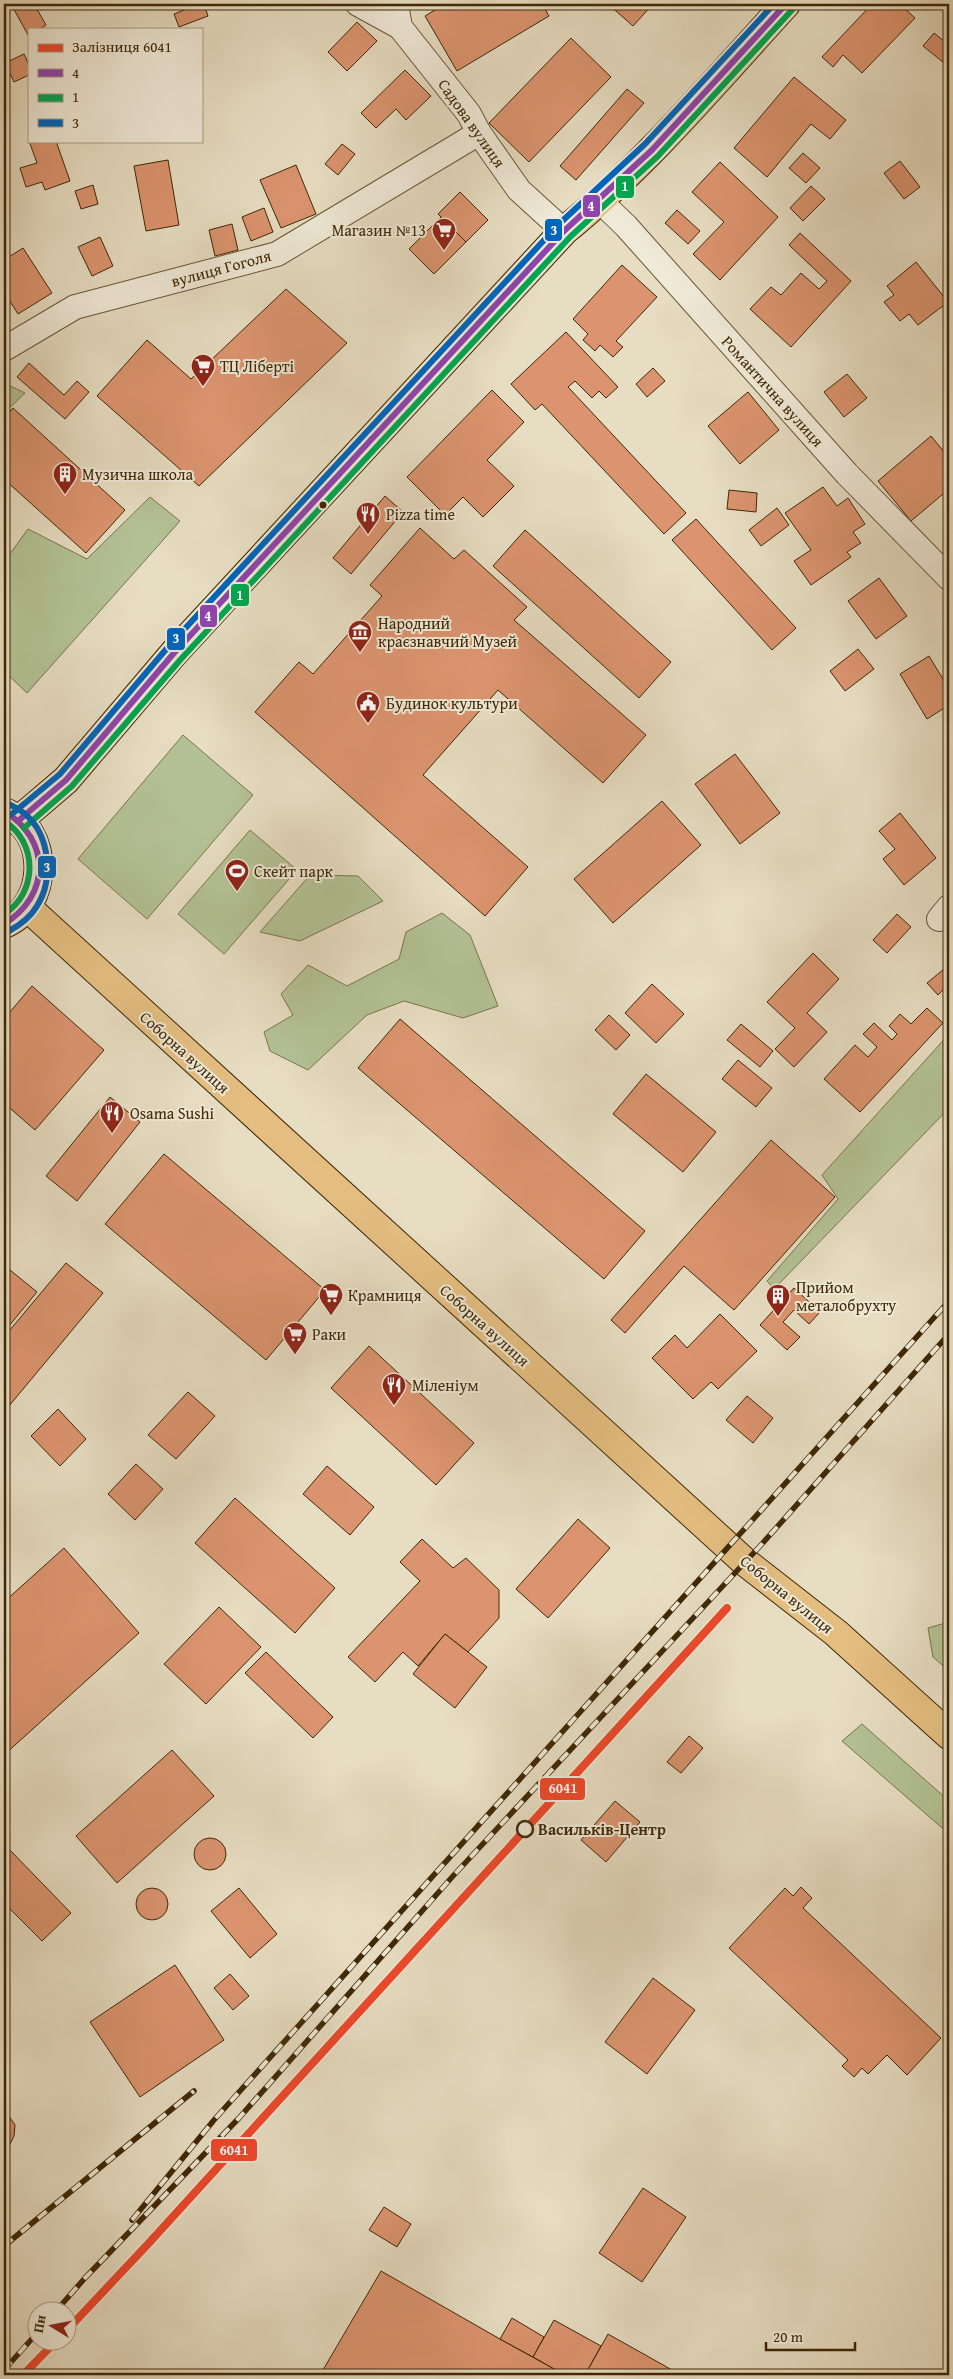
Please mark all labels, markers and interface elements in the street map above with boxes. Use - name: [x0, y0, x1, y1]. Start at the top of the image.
- legend: [28, 28, 202, 142]
- text: Залізниця 6041: [72, 36, 172, 57]
- text: 4: [72, 62, 79, 83]
- street label: Садова вулиця: [432, 74, 512, 172]
- text: 1: [72, 86, 79, 107]
- text: 3: [72, 112, 79, 133]
- line badge: 1: [615, 175, 635, 199]
- text: 1: [621, 176, 629, 196]
- line badge: 4: [582, 194, 601, 218]
- text: 4: [587, 196, 595, 216]
- supermarket icon: Магазин №13: [431, 217, 457, 251]
- place label: Магазин №13: [332, 218, 426, 242]
- line badge: 3: [544, 218, 563, 242]
- text: 3: [550, 220, 558, 240]
- street label: вулиця Гоголя: [168, 243, 274, 293]
- street label: Романтична вулиця: [716, 330, 830, 452]
- supermarket icon: ТЦ Ліберті: [190, 353, 216, 387]
- place label: ТЦ Ліберті: [220, 354, 295, 378]
- building icon: Музична школа: [52, 461, 78, 495]
- place label: Музична школа: [82, 462, 194, 486]
- unlabelled marker: [318, 500, 328, 510]
- restaurant icon: Pizza time: [355, 501, 381, 535]
- place label: Pizza time: [386, 502, 455, 526]
- line badge: 1: [230, 583, 250, 607]
- text: 1: [236, 585, 244, 605]
- line badge: 4: [199, 604, 218, 628]
- text: 4: [204, 606, 212, 626]
- place label: Народний краєзнавчий Музей: [378, 611, 518, 653]
- museum icon: Народний краєзнавчий Музей: [347, 619, 373, 653]
- line badge: 3: [166, 627, 186, 651]
- text: 3: [172, 628, 180, 648]
- public building icon: Будинок культури: [355, 690, 381, 724]
- place label: Будинок культури: [386, 691, 518, 715]
- line badge: 3: [37, 855, 57, 879]
- text: 3: [43, 857, 51, 877]
- sports icon: Скейт парк: [224, 858, 250, 892]
- place label: Скейт парк: [254, 859, 334, 883]
- street label: Соборна вулиця: [135, 1005, 235, 1099]
- restaurant icon: Osama Sushi: [99, 1100, 125, 1134]
- place label: Osama Sushi: [130, 1101, 215, 1125]
- place label: Прийом металобрухту: [796, 1275, 896, 1317]
- street label: Соборна вулиця: [435, 1278, 535, 1372]
- supermarket icon: Крамниця: [318, 1282, 344, 1316]
- place label: Крамниця: [348, 1283, 422, 1307]
- building icon: Прийом металобрухту: [765, 1283, 791, 1317]
- supermarket icon: Раки: [282, 1321, 308, 1355]
- place label: Раки: [312, 1322, 347, 1346]
- restaurant icon: Міленіум: [381, 1372, 407, 1406]
- place label: Міленіум: [412, 1373, 479, 1397]
- street label: Соборна вулиця: [735, 1549, 839, 1639]
- line badge: 6041: [539, 1777, 586, 1801]
- text: 6041: [548, 1778, 578, 1798]
- place label: Васильків-Центр: [538, 1817, 666, 1841]
- marker: Васильків-Центр: [516, 1820, 534, 1838]
- line badge: 6041: [210, 2138, 258, 2162]
- text: 6041: [219, 2140, 249, 2160]
- north arrow: [28, 2302, 78, 2352]
- text: Пн: [28, 2313, 51, 2334]
- scale bar: [766, 2319, 854, 2351]
- text: 20 m: [773, 2326, 804, 2347]

